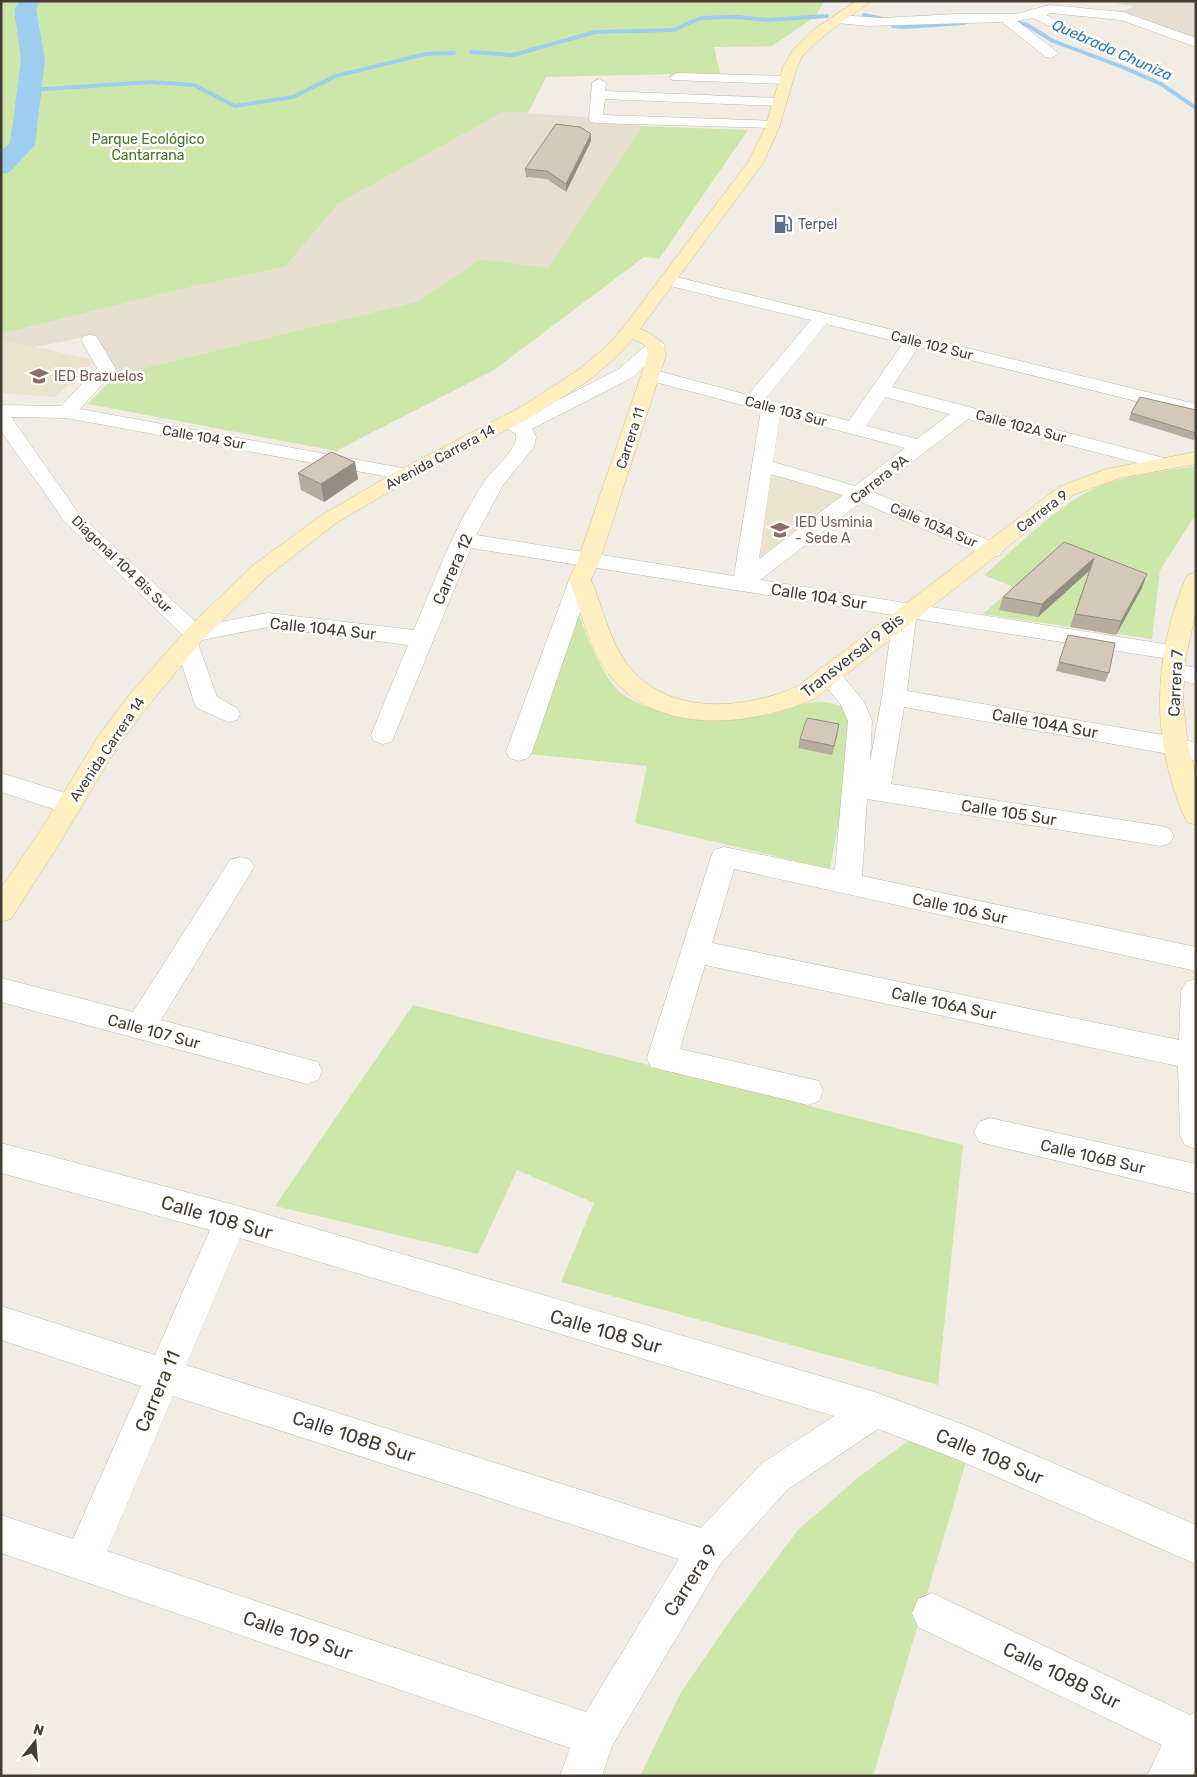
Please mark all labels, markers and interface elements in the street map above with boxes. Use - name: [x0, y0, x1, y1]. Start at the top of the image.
- water label: Quebrada Chuniza: [1049, 15, 1175, 85]
- park label: Parque Ecológico Cantarrana: [92, 131, 204, 164]
- fuel station icon: Terpel: [772, 213, 794, 235]
- place label: Terpel: [798, 216, 838, 233]
- street label: Calle 102 Sur: [889, 327, 975, 364]
- school or university icon: IED Brazuelos: [28, 365, 50, 387]
- place label: IED Brazuelos: [54, 368, 144, 385]
- street label: Calle 103 Sur: [743, 392, 829, 431]
- street label: Carrera 11: [613, 405, 648, 471]
- street label: Calle 102A Sur: [974, 406, 1069, 447]
- street label: Avenida Carrera 14: [382, 421, 498, 494]
- street label: Calle 104 Sur: [161, 422, 248, 453]
- street label: Carrera 9A: [847, 451, 912, 507]
- street label: Carrera 9: [1013, 487, 1071, 536]
- street label: Calle 103A Sur: [888, 499, 981, 552]
- street label: Diagonal 104 Bis Sur: [68, 512, 176, 617]
- place label: IED Usminia - Sede A: [795, 514, 873, 547]
- school or university icon: IED Usminia - Sede A: [769, 519, 791, 541]
- street label: Carrera 12: [428, 531, 476, 608]
- street label: Calle 104 Sur: [770, 580, 868, 613]
- street label: Transversal 9 Bis: [797, 609, 907, 701]
- street label: Calle 104A Sur: [269, 613, 377, 644]
- street label: Carrera 7: [1164, 649, 1187, 717]
- street label: Avenida Carrera 14: [66, 694, 149, 805]
- street label: Calle 104A Sur: [991, 705, 1099, 742]
- street label: Calle 105 Sur: [960, 796, 1058, 829]
- street label: Calle 106 Sur: [911, 889, 1009, 928]
- street label: Calle 106A Sur: [890, 983, 998, 1024]
- street label: Calle 107 Sur: [106, 1010, 202, 1053]
- street label: Calle 106B Sur: [1039, 1135, 1147, 1178]
- street label: Calle 108 Sur: [158, 1191, 276, 1245]
- street label: Calle 108 Sur: [547, 1305, 665, 1359]
- street label: Carrera 11: [130, 1347, 185, 1436]
- street label: Calle 108B Sur: [290, 1406, 419, 1467]
- street label: Calle 108 Sur: [932, 1423, 1048, 1490]
- street label: Carrera 9: [659, 1540, 722, 1621]
- street label: Calle 109 Sur: [240, 1606, 356, 1665]
- street label: Calle 108B Sur: [999, 1637, 1125, 1714]
- north arrow: [10, 1717, 60, 1767]
- text: N: [31, 1720, 46, 1740]

